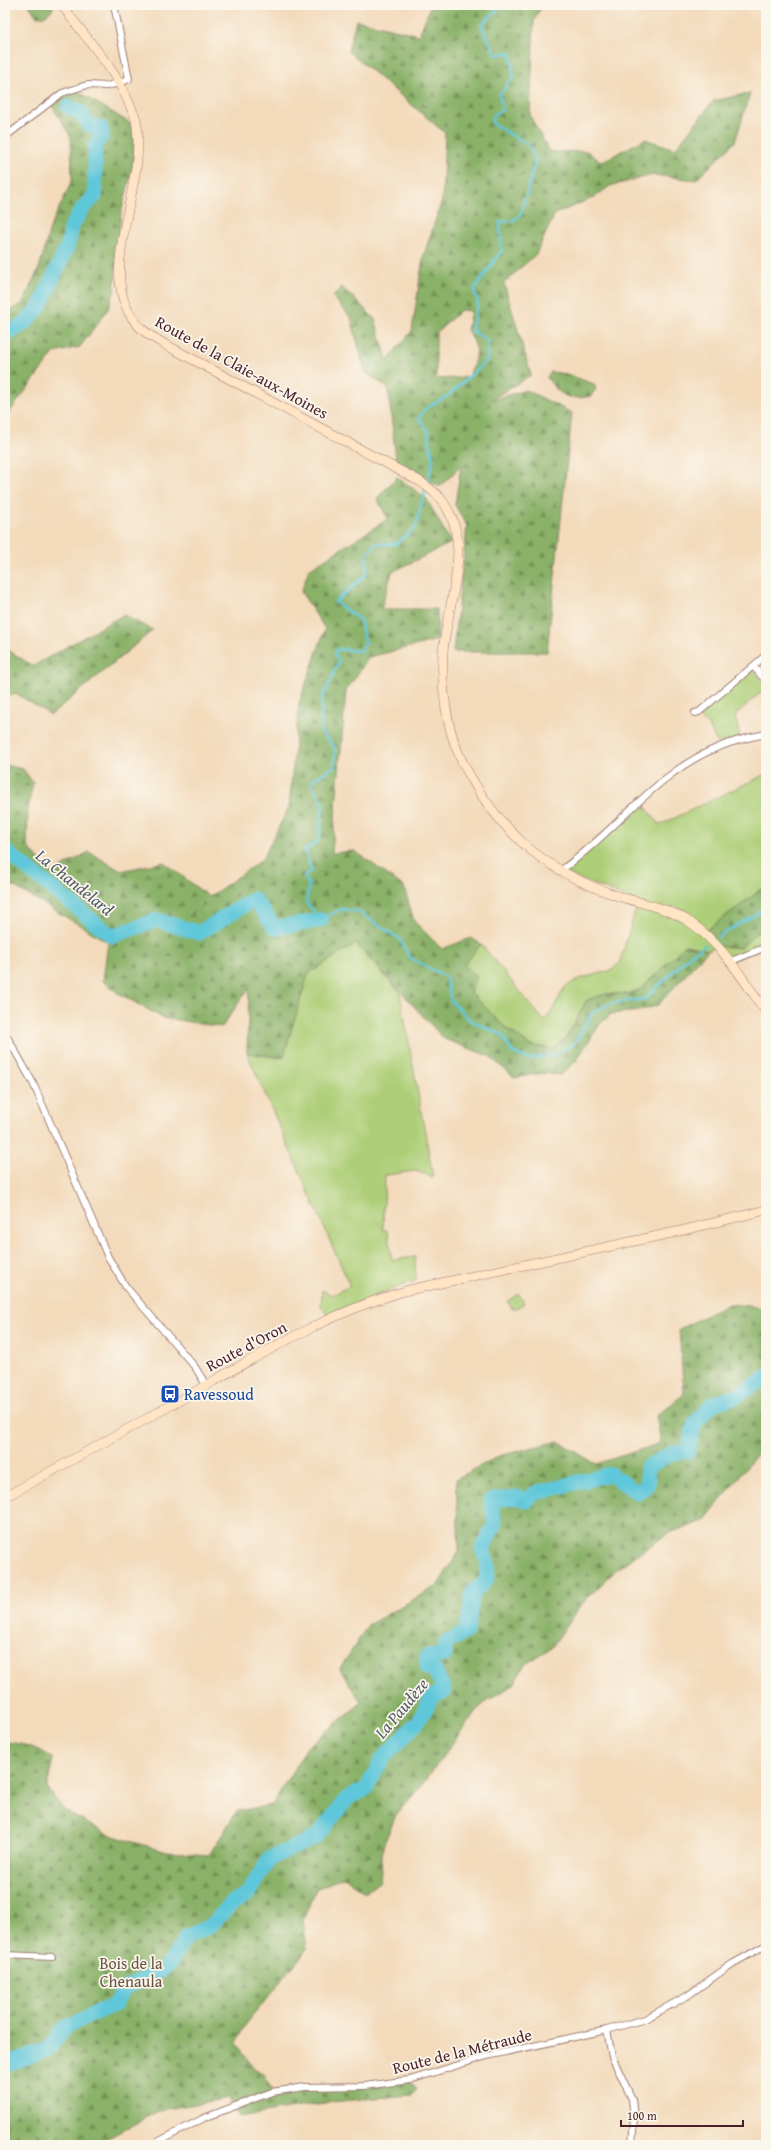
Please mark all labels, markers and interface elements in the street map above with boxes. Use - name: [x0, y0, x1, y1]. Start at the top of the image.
- street label: Route de la Claie-aux-Moines: [151, 309, 333, 425]
- water label: La Chandelard: [30, 842, 119, 921]
- street label: Route d'Oron: [201, 1315, 291, 1377]
- place label: Ravessoud: [184, 1382, 254, 1406]
- bus stop icon: Ravessoud: [159, 1383, 181, 1405]
- water label: La Paudèze: [368, 1672, 434, 1744]
- park label: Bois de la Chenaula: [99, 1951, 163, 1993]
- street label: Route de la Métraude: [390, 2022, 534, 2080]
- scale bar: [621, 2102, 743, 2128]
- text: 100 m: [627, 2107, 657, 2124]

